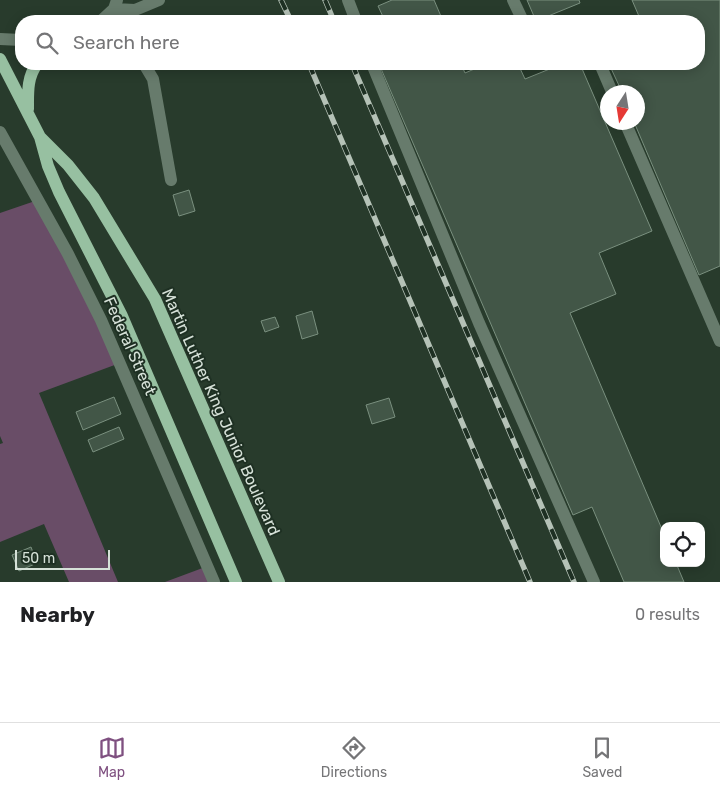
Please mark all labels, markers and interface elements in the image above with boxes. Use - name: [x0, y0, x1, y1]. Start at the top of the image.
- search box: [15, 15, 705, 70]
- icon: search: [33, 29, 61, 57]
- text: Search here: [73, 31, 180, 54]
- north arrow: [600, 85, 645, 130]
- street label: Martin Luther King Junior Boulevard: [158, 286, 284, 538]
- street label: Federal Street: [100, 294, 160, 398]
- map controls: [660, 522, 705, 567]
- button: locate: [660, 522, 705, 567]
- scale bar: [15, 547, 110, 570]
- text: 50 m: [22, 550, 55, 567]
- text: Nearby: [20, 602, 95, 627]
- text: 0 results: [635, 605, 700, 624]
- tab: Map: [98, 734, 126, 781]
- tab: Directions: [321, 734, 387, 781]
- tab: Saved: [582, 734, 622, 781]

